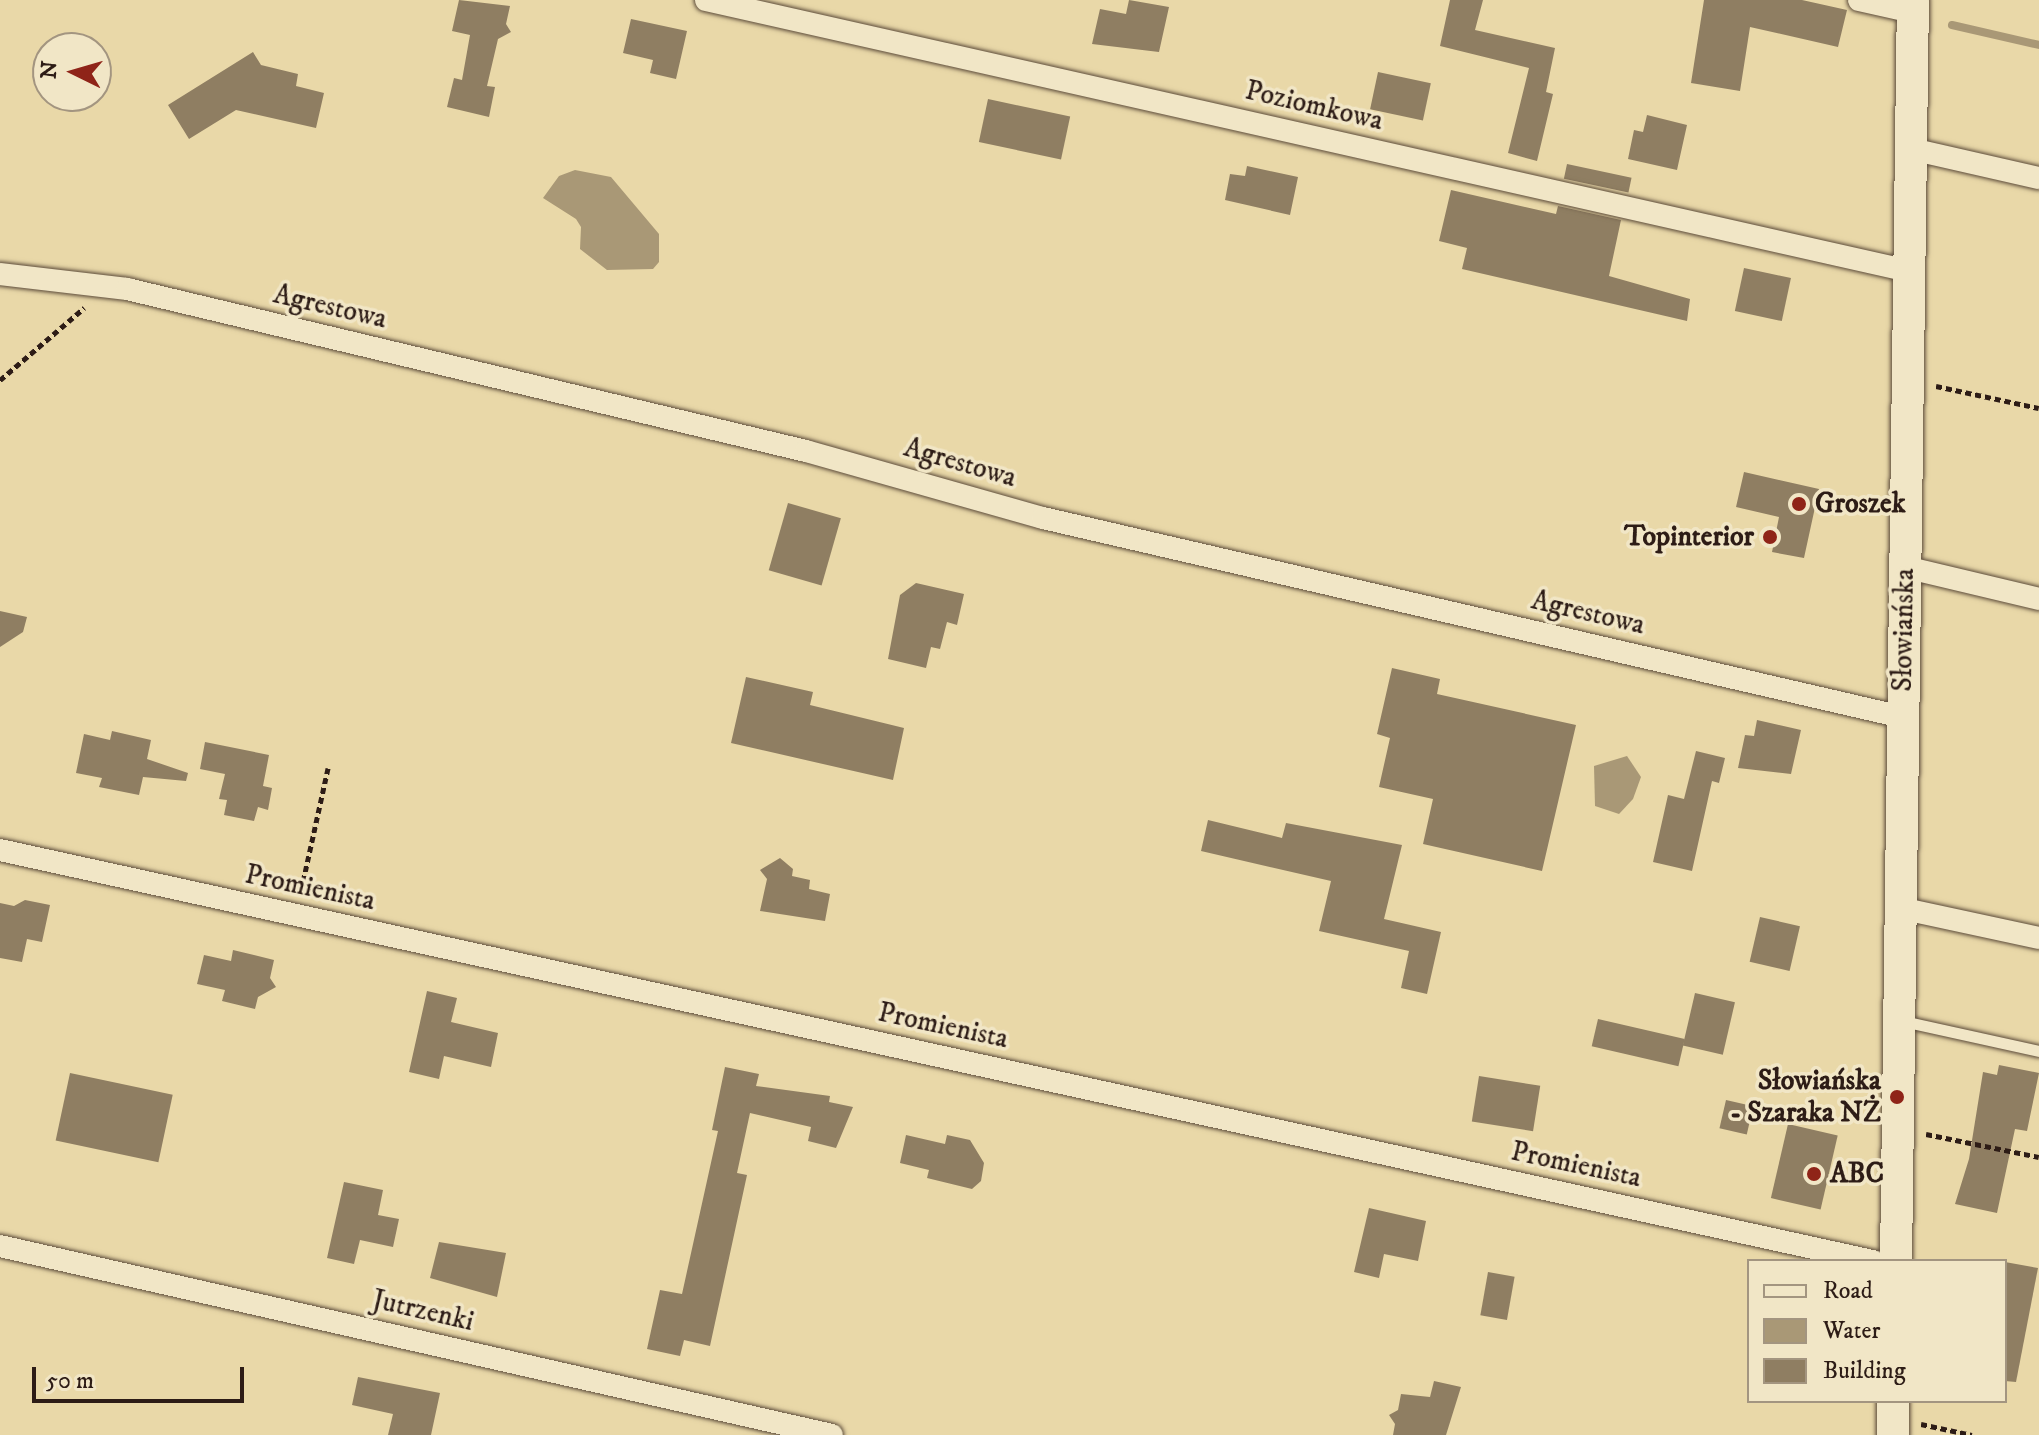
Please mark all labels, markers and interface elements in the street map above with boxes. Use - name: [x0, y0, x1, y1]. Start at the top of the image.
- north arrow: [32, 32, 112, 112]
- text: N: [35, 60, 64, 80]
- street label: Poziomkowa: [1242, 74, 1386, 138]
- street label: Agrestowa: [270, 278, 390, 336]
- street label: Agrestowa: [900, 431, 1020, 495]
- place label: Groszek: [1815, 487, 1906, 521]
- marker: Groszek: [1790, 495, 1808, 513]
- place label: Topinterior: [1624, 520, 1754, 554]
- marker: Topinterior: [1761, 528, 1779, 546]
- street label: Słowiańska: [1886, 568, 1922, 692]
- street label: Agrestowa: [1528, 584, 1648, 642]
- street label: Promienista: [242, 858, 378, 918]
- street label: Promienista: [875, 996, 1011, 1056]
- place label: Słowiańska - Szaraka NŻ: [1730, 1064, 1881, 1130]
- marker: Słowiańska - Szaraka NŻ: [1888, 1088, 1906, 1106]
- street label: Promienista: [1508, 1135, 1644, 1195]
- place label: ABC: [1830, 1157, 1884, 1191]
- marker: ABC: [1805, 1165, 1823, 1183]
- legend: [1747, 1259, 2007, 1403]
- text: Road: [1823, 1276, 1873, 1306]
- street label: Jutrzenki: [369, 1283, 477, 1339]
- text: Water: [1823, 1316, 1880, 1346]
- scale bar: [36, 1351, 248, 1401]
- text: Building: [1823, 1356, 1906, 1386]
- text: 50 m: [46, 1366, 94, 1396]

